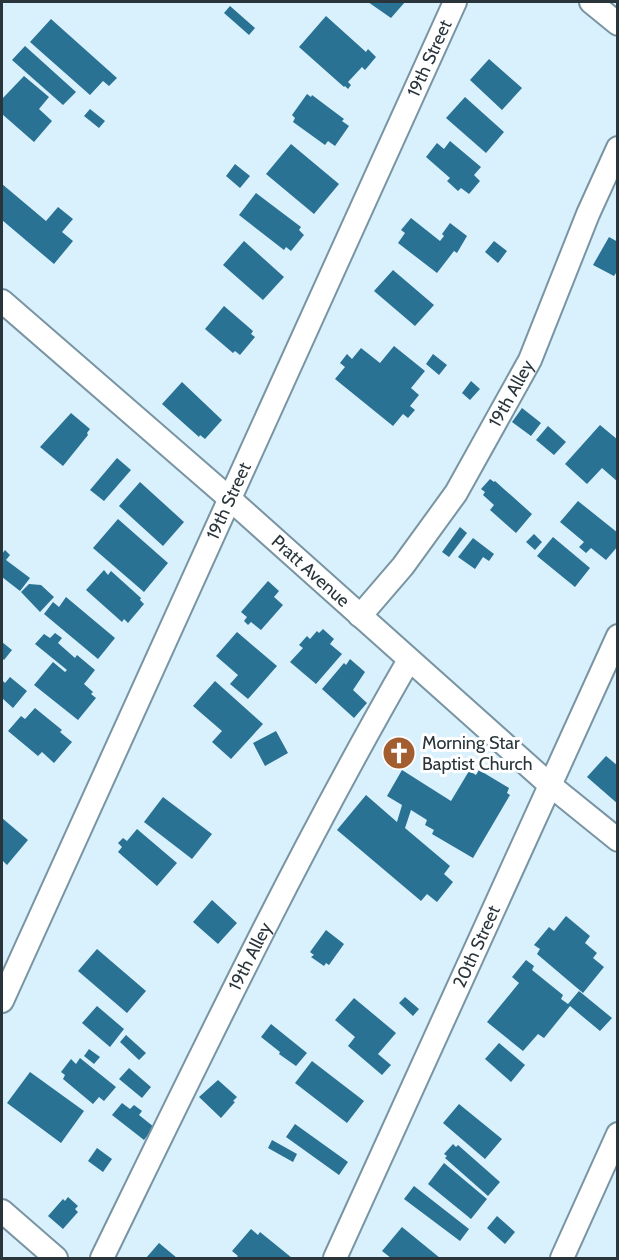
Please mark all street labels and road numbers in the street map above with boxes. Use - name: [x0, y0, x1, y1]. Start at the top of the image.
- street label: 19th Street: [402, 16, 456, 100]
- street label: 19th Alley: [484, 356, 539, 431]
- street label: 19th Street: [202, 459, 256, 543]
- street label: Pratt Avenue: [267, 530, 354, 612]
- street label: 20th Street: [448, 902, 505, 991]
- street label: 19th Alley: [224, 919, 277, 994]

